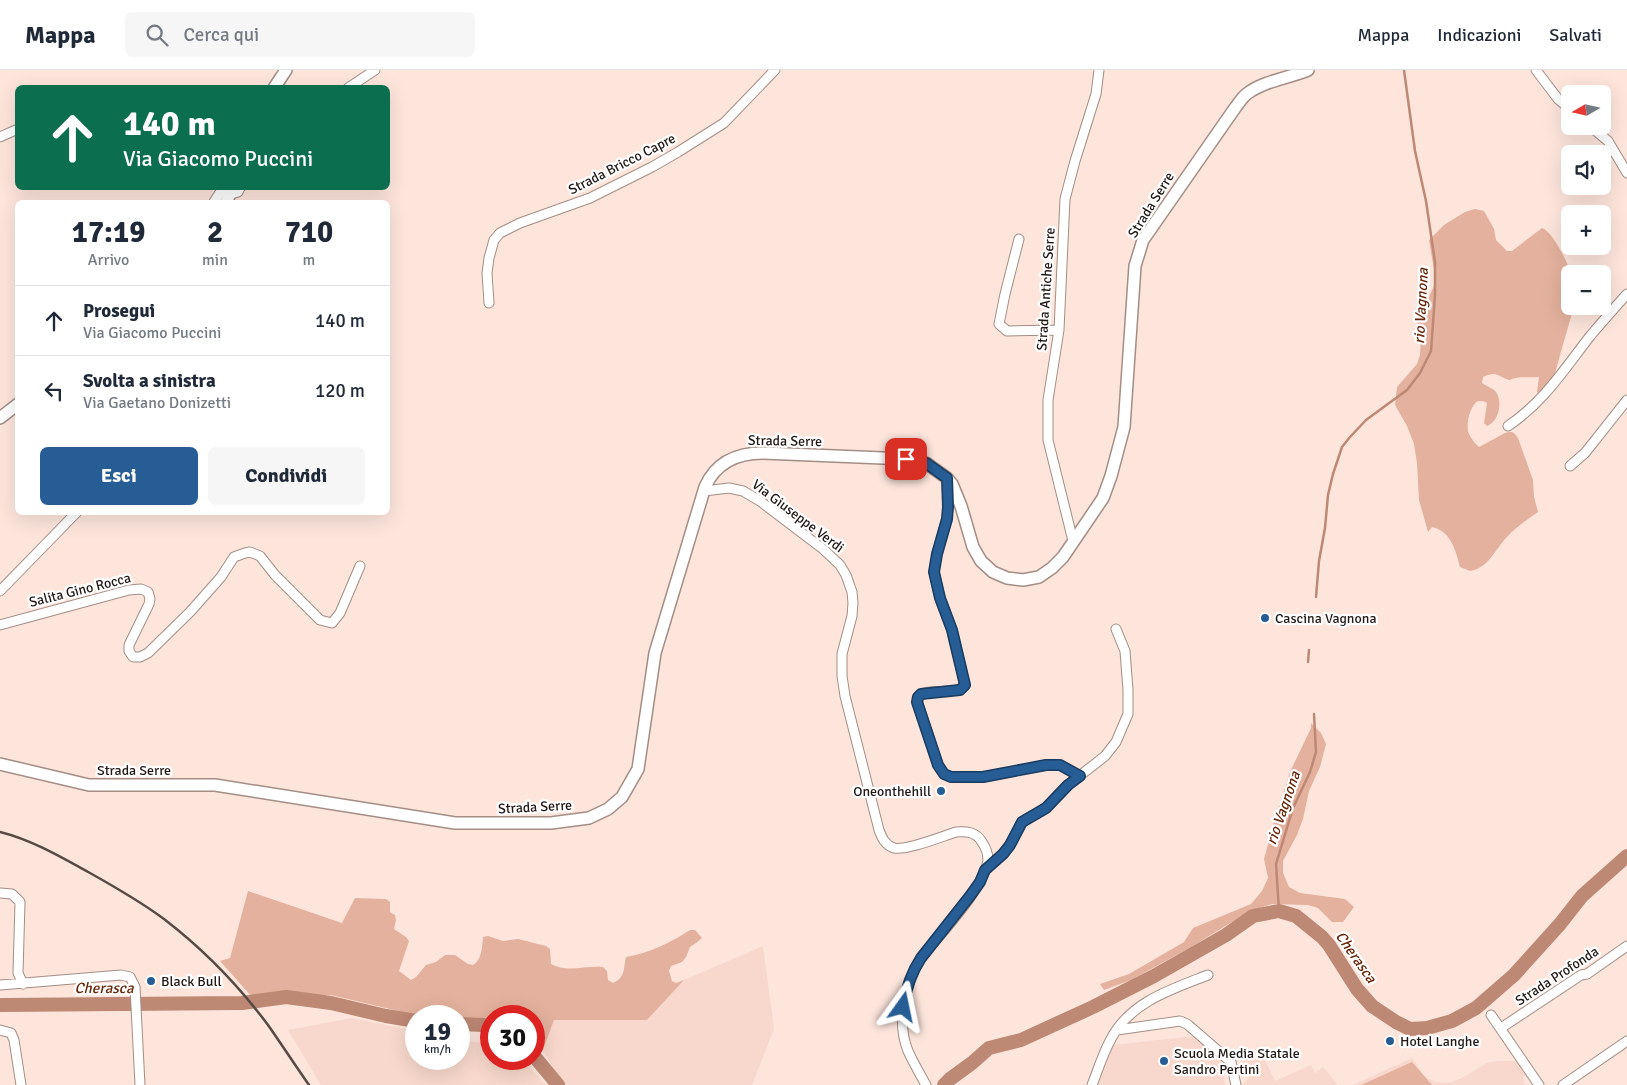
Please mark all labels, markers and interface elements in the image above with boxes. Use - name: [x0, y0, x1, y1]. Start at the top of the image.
- search box: [125, 12, 475, 57]
- text: Mappa: [25, 20, 95, 50]
- icon: search: [143, 21, 171, 49]
- text: Cerca qui: [183, 23, 259, 47]
- text: Mappa: [1357, 24, 1409, 46]
- text: Indicazioni: [1437, 24, 1521, 46]
- text: Salvati: [1549, 24, 1602, 46]
- north arrow: [1561, 85, 1611, 135]
- map controls: [1561, 85, 1611, 315]
- text: 140 m: [123, 102, 216, 145]
- icon: ahead: [40, 105, 105, 170]
- street label: Strada Bricco Capre: [566, 130, 678, 198]
- text: Via Giacomo Puccini: [123, 145, 313, 172]
- button: sound: [1561, 145, 1611, 195]
- street label: Strada Serre: [1124, 169, 1178, 241]
- button: +: [1561, 205, 1611, 255]
- text: 17:19: [72, 214, 145, 251]
- text: 2: [207, 214, 223, 251]
- text: 710: [285, 214, 333, 251]
- street label: Strada Antiche Serre: [1033, 227, 1059, 351]
- text: Arrivo: [88, 250, 129, 270]
- text: min: [202, 250, 228, 270]
- text: m: [303, 250, 315, 270]
- button: −: [1561, 265, 1611, 315]
- water label: rio Vagnona: [1410, 267, 1432, 345]
- text: Prosegui: [83, 299, 155, 323]
- icon: ahead: [40, 307, 68, 335]
- text: 140 m: [315, 309, 365, 333]
- text: Via Giacomo Puccini: [83, 323, 221, 343]
- text: Svolta a sinistra: [83, 369, 216, 393]
- icon: left: [40, 377, 68, 405]
- text: 120 m: [315, 379, 365, 403]
- text: Via Gaetano Donizetti: [83, 393, 231, 413]
- street label: Strada Serre: [748, 432, 822, 450]
- pin: [885, 438, 927, 480]
- icon: arrive: [892, 445, 920, 473]
- button: Esci: [40, 447, 198, 505]
- button: Condividi: [208, 447, 365, 505]
- street label: Via Giuseppe Verdi: [749, 476, 847, 556]
- street label: Salita Gino Rocca: [27, 569, 133, 611]
- place label: Cascina Vagnona: [1275, 610, 1377, 627]
- marker: Cascina Vagnona: [1259, 612, 1271, 624]
- street label: Strada Serre: [97, 762, 171, 779]
- water label: rio Vagnona: [1262, 769, 1304, 847]
- place label: Oneonthehill: [853, 783, 931, 800]
- marker: Oneonthehill: [935, 785, 947, 797]
- street label: Strada Serre: [498, 797, 572, 817]
- water label: Cherasca: [1332, 928, 1381, 987]
- street label: Strada Profonda: [1512, 943, 1602, 1009]
- place label: Black Bull: [161, 973, 222, 990]
- marker: Black Bull: [145, 975, 157, 987]
- water label: Cherasca: [75, 979, 134, 997]
- position arrow: [876, 980, 928, 1032]
- speed limit sign: 30: [480, 1005, 545, 1070]
- text: 19: [424, 1016, 451, 1047]
- place label: Hotel Langhe: [1400, 1033, 1480, 1050]
- marker: Hotel Langhe: [1384, 1035, 1396, 1047]
- text: km/h: [424, 1042, 451, 1057]
- place label: Scuola Media Statale Sandro Pertini: [1174, 1045, 1300, 1078]
- marker: Scuola Media Statale Sandro Pertini: [1158, 1055, 1170, 1067]

